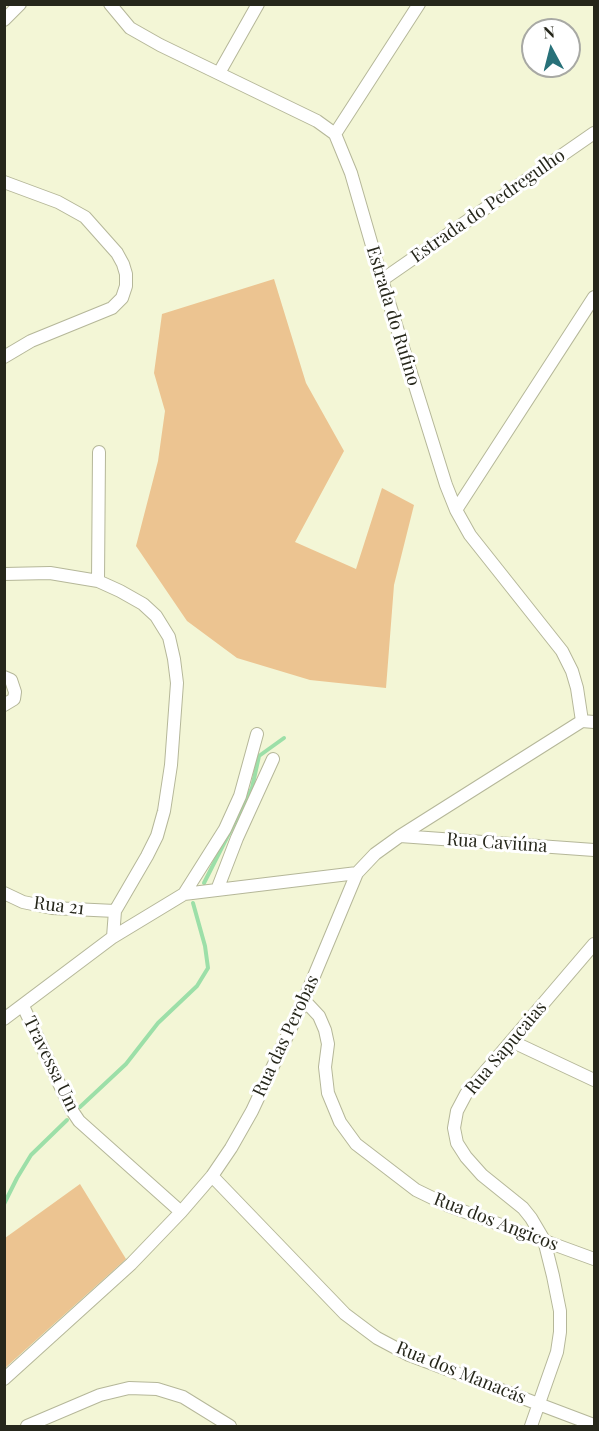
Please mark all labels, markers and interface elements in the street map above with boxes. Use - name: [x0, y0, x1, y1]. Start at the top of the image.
- north arrow: [521, 18, 581, 78]
- text: N: [542, 20, 556, 43]
- street label: Estrada do Pedregulho: [407, 145, 569, 267]
- street label: Estrada do Rufino: [361, 244, 425, 388]
- street label: Rua Caviúna: [446, 829, 548, 857]
- street label: Rua 21: [32, 892, 86, 920]
- street label: Rua das Perobas: [248, 972, 324, 1100]
- street label: Rua Sapucaias: [461, 997, 551, 1099]
- street label: Travessa Um: [19, 1013, 83, 1115]
- street label: Rua dos Angicos: [431, 1188, 561, 1256]
- street label: Rua dos Manacás: [393, 1337, 529, 1409]

